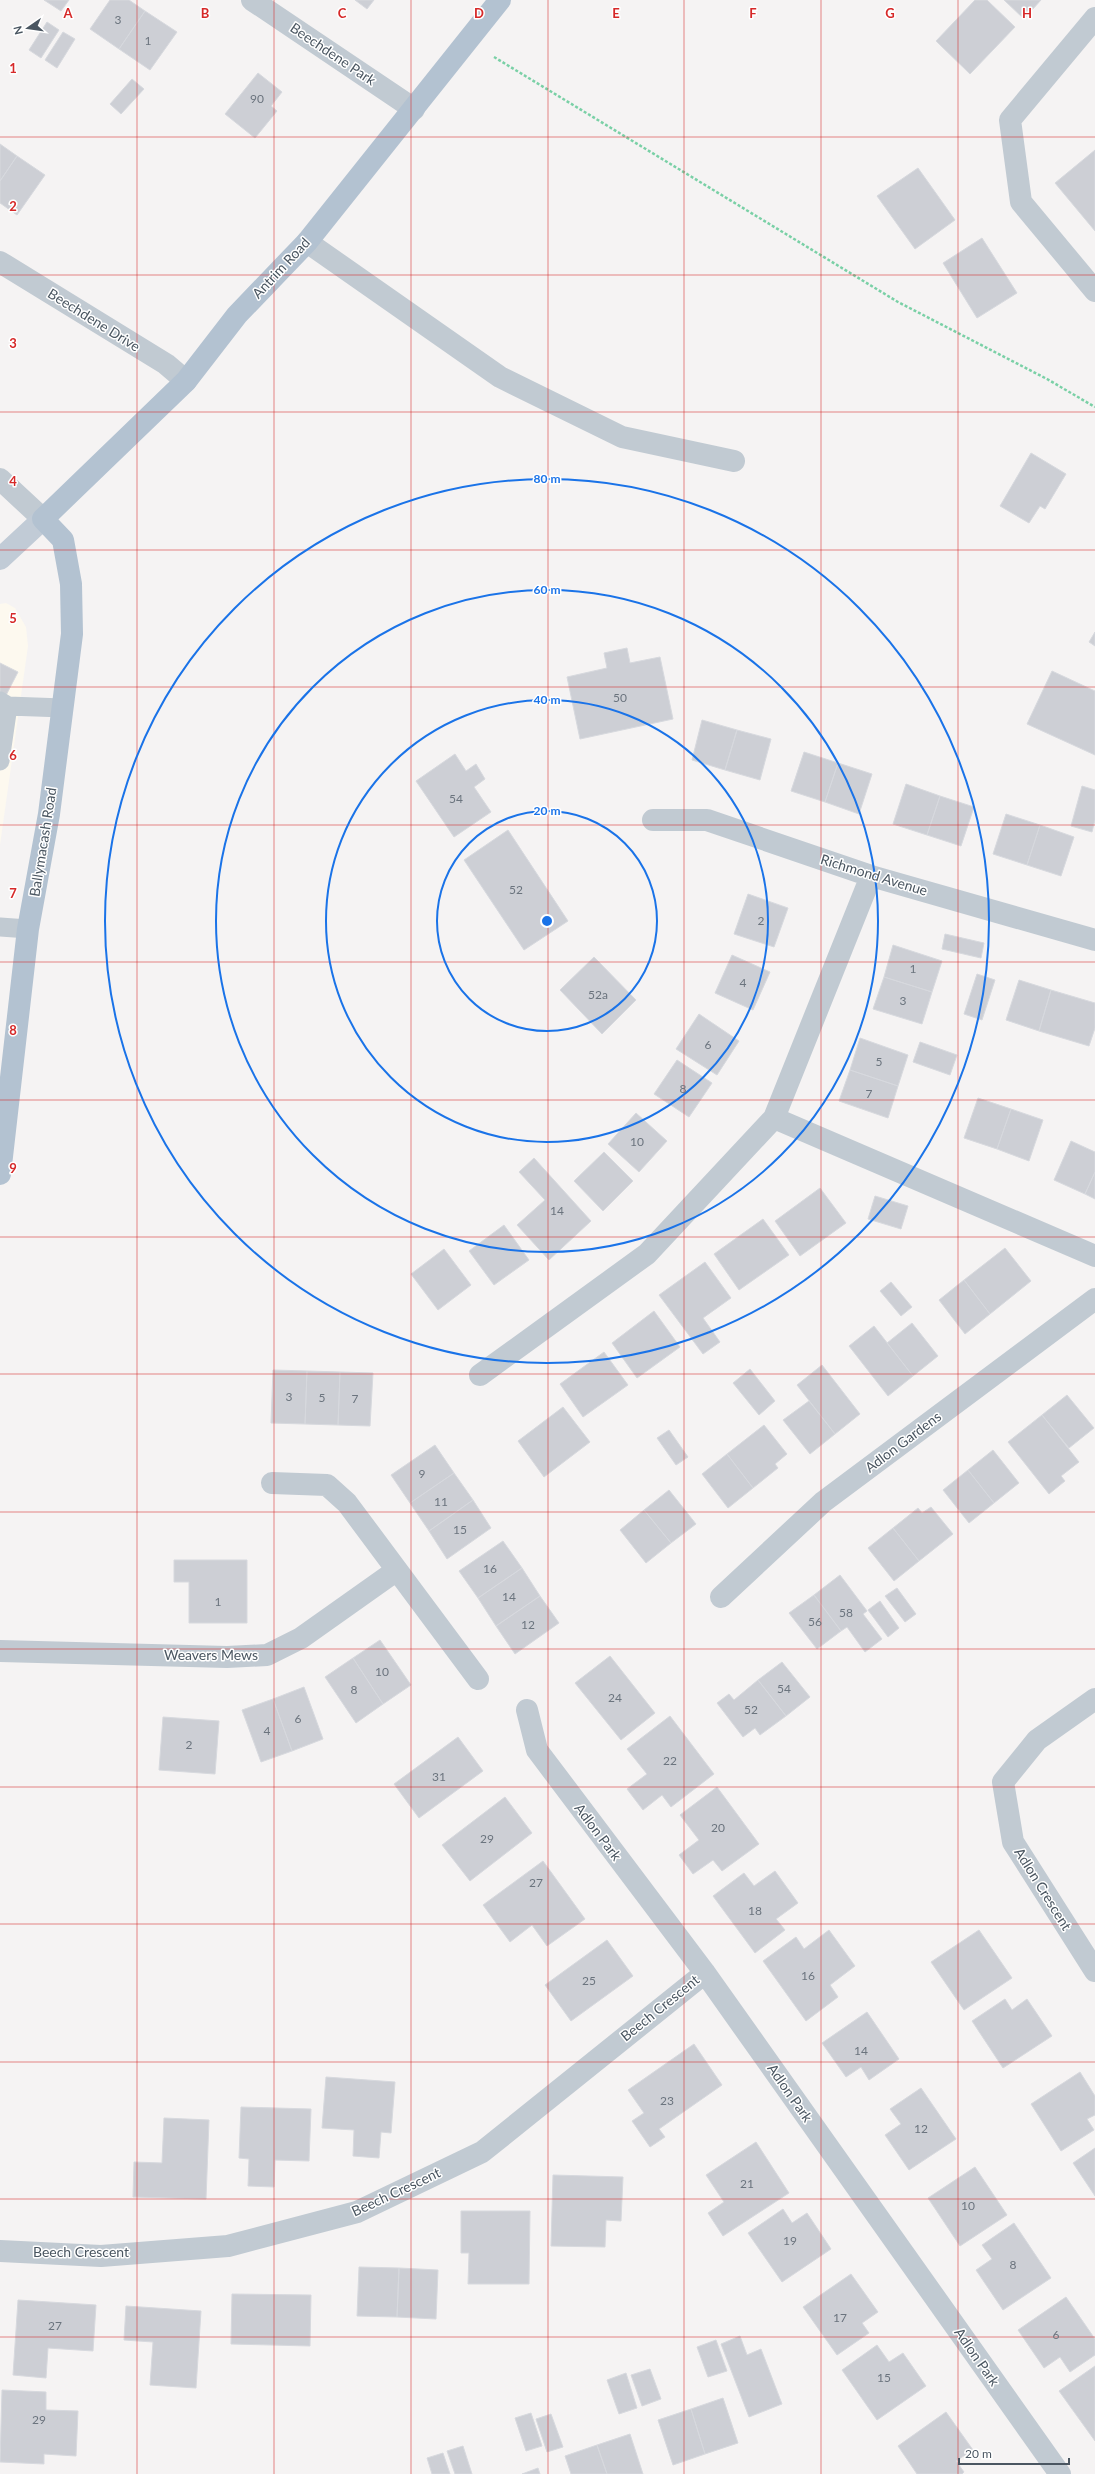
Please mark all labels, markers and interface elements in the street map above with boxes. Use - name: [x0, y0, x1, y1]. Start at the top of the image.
- text: A: [62, 5, 73, 21]
- text: B: [201, 5, 210, 21]
- text: C: [338, 5, 347, 21]
- text: D: [474, 5, 484, 21]
- text: E: [612, 5, 620, 21]
- text: F: [749, 5, 757, 21]
- text: G: [885, 5, 895, 21]
- text: H: [1022, 5, 1032, 21]
- north arrow: [8, 8, 48, 48]
- house number: 3: [115, 12, 122, 27]
- street label: Beechdene Park: [287, 19, 380, 89]
- text: N: [10, 25, 25, 36]
- house number: 1: [145, 33, 152, 48]
- text: 1: [9, 60, 17, 76]
- house number: 90: [250, 91, 264, 106]
- text: 2: [9, 198, 17, 214]
- street label: Antrim Road: [248, 234, 313, 302]
- street label: Beechdene Drive: [45, 284, 144, 355]
- text: 3: [9, 335, 17, 351]
- text: 80 m: [534, 471, 560, 486]
- text: 4: [9, 473, 17, 489]
- text: 60 m: [534, 582, 560, 597]
- text: 5: [9, 610, 17, 626]
- house number: 50: [613, 690, 627, 705]
- text: 40 m: [534, 692, 560, 707]
- text: 6: [9, 747, 17, 763]
- street label: Ballymacash Road: [25, 786, 60, 898]
- house number: 54: [449, 791, 463, 806]
- text: 20 m: [534, 803, 560, 818]
- street label: Richmond Avenue: [819, 850, 930, 899]
- house number: 52: [509, 882, 523, 897]
- text: 7: [9, 885, 17, 901]
- house number: 2: [758, 913, 765, 928]
- centre of rings: [540, 914, 554, 928]
- house number: 1: [910, 961, 917, 976]
- house number: 4: [740, 975, 747, 990]
- house number: 52a: [588, 987, 608, 1002]
- house number: 3: [900, 993, 907, 1008]
- text: 8: [9, 1022, 17, 1038]
- house number: 6: [705, 1037, 712, 1052]
- house number: 5: [876, 1054, 883, 1069]
- house number: 8: [680, 1081, 687, 1096]
- house number: 7: [866, 1086, 873, 1101]
- house number: 10: [630, 1134, 644, 1149]
- text: 9: [9, 1160, 17, 1176]
- house number: 14: [550, 1203, 564, 1218]
- house number: 3: [286, 1389, 293, 1404]
- house number: 5: [319, 1390, 326, 1405]
- house number: 7: [352, 1391, 359, 1406]
- street label: Adlon Gardens: [861, 1407, 944, 1476]
- house number: 9: [419, 1466, 426, 1481]
- house number: 11: [434, 1494, 448, 1509]
- house number: 15: [453, 1522, 467, 1537]
- house number: 16: [483, 1561, 497, 1576]
- house number: 14: [502, 1589, 516, 1604]
- house number: 1: [215, 1594, 222, 1609]
- house number: 58: [839, 1605, 853, 1620]
- house number: 56: [808, 1614, 822, 1629]
- house number: 12: [521, 1617, 535, 1632]
- street label: Weavers Mews: [164, 1646, 258, 1663]
- house number: 10: [375, 1664, 389, 1679]
- house number: 54: [777, 1681, 791, 1696]
- house number: 8: [351, 1682, 358, 1697]
- house number: 24: [608, 1690, 622, 1705]
- house number: 52: [744, 1702, 758, 1717]
- house number: 6: [295, 1711, 302, 1726]
- house number: 4: [264, 1723, 271, 1738]
- house number: 2: [186, 1737, 193, 1752]
- house number: 22: [663, 1753, 677, 1768]
- house number: 31: [432, 1769, 446, 1784]
- street label: Adlon Park: [571, 1800, 626, 1864]
- house number: 20: [711, 1820, 725, 1835]
- house number: 29: [480, 1831, 494, 1846]
- street label: Adlon Crescent: [1011, 1844, 1076, 1933]
- house number: 27: [529, 1875, 543, 1890]
- house number: 18: [748, 1903, 762, 1918]
- house number: 16: [801, 1968, 815, 1983]
- street label: Beech Crescent: [617, 1971, 702, 2044]
- house number: 25: [582, 1973, 596, 1988]
- house number: 14: [854, 2043, 868, 2058]
- street label: Adlon Park: [764, 2060, 817, 2126]
- house number: 23: [660, 2093, 674, 2108]
- house number: 12: [914, 2121, 928, 2136]
- street label: Beech Crescent: [349, 2164, 443, 2220]
- house number: 21: [740, 2176, 754, 2191]
- house number: 10: [961, 2198, 975, 2213]
- house number: 19: [783, 2233, 797, 2248]
- street label: Beech Crescent: [33, 2243, 129, 2260]
- house number: 8: [1010, 2257, 1017, 2272]
- house number: 17: [833, 2310, 847, 2325]
- house number: 27: [48, 2318, 62, 2333]
- street label: Adlon Park: [951, 2324, 1004, 2390]
- house number: 6: [1053, 2327, 1060, 2342]
- house number: 15: [877, 2370, 891, 2385]
- house number: 29: [32, 2412, 46, 2427]
- scale bar: [959, 2440, 1069, 2466]
- text: 20 m: [965, 2446, 992, 2461]

